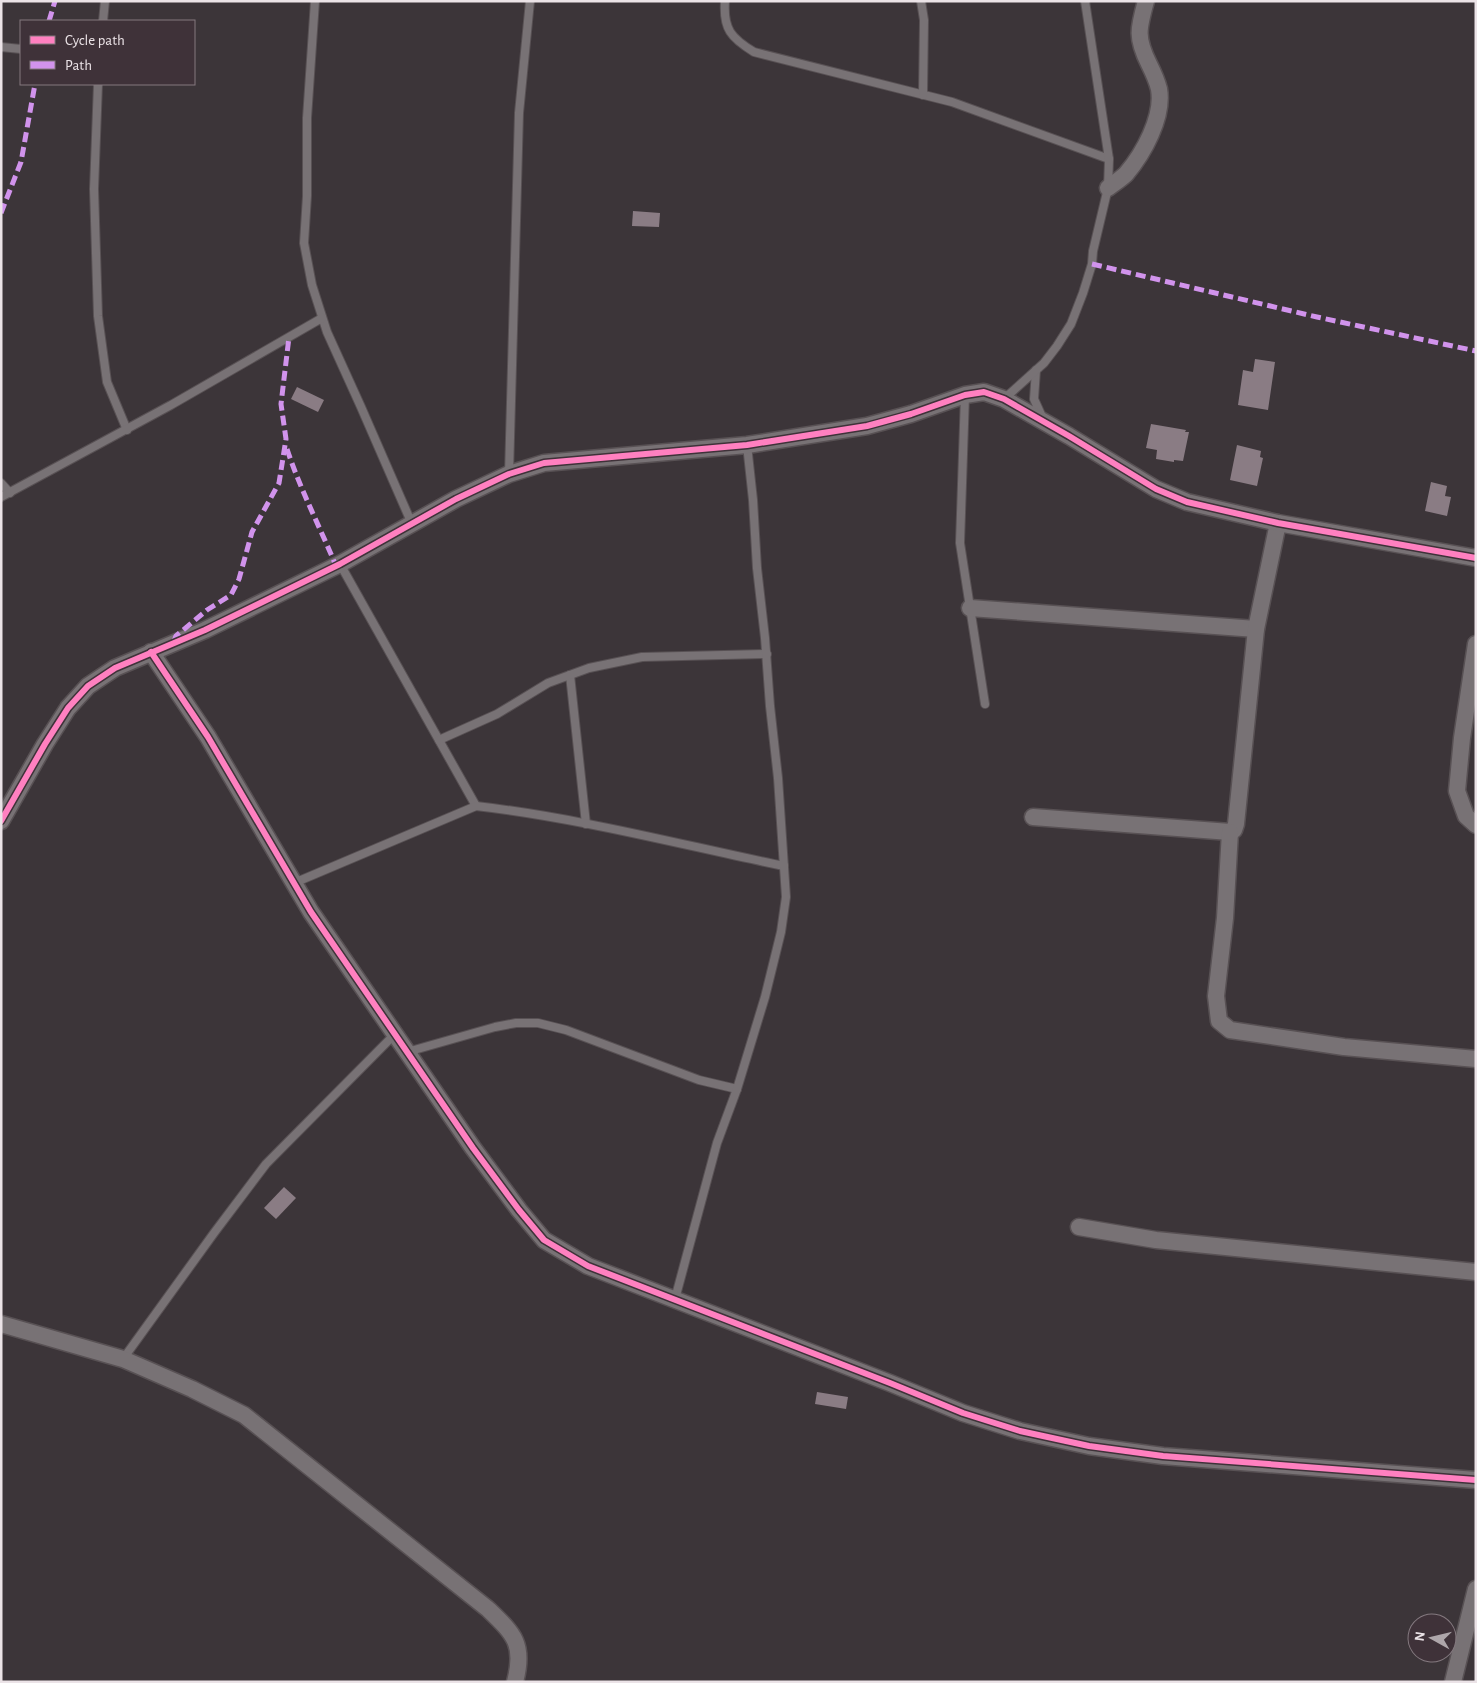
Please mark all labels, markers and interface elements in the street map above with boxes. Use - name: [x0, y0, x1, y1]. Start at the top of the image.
- legend: [20, 20, 195, 85]
- text: Cycle path: [65, 33, 125, 48]
- text: Path: [65, 58, 92, 73]
- north arrow: [1407, 1613, 1457, 1663]
- text: N: [1413, 1631, 1428, 1642]

